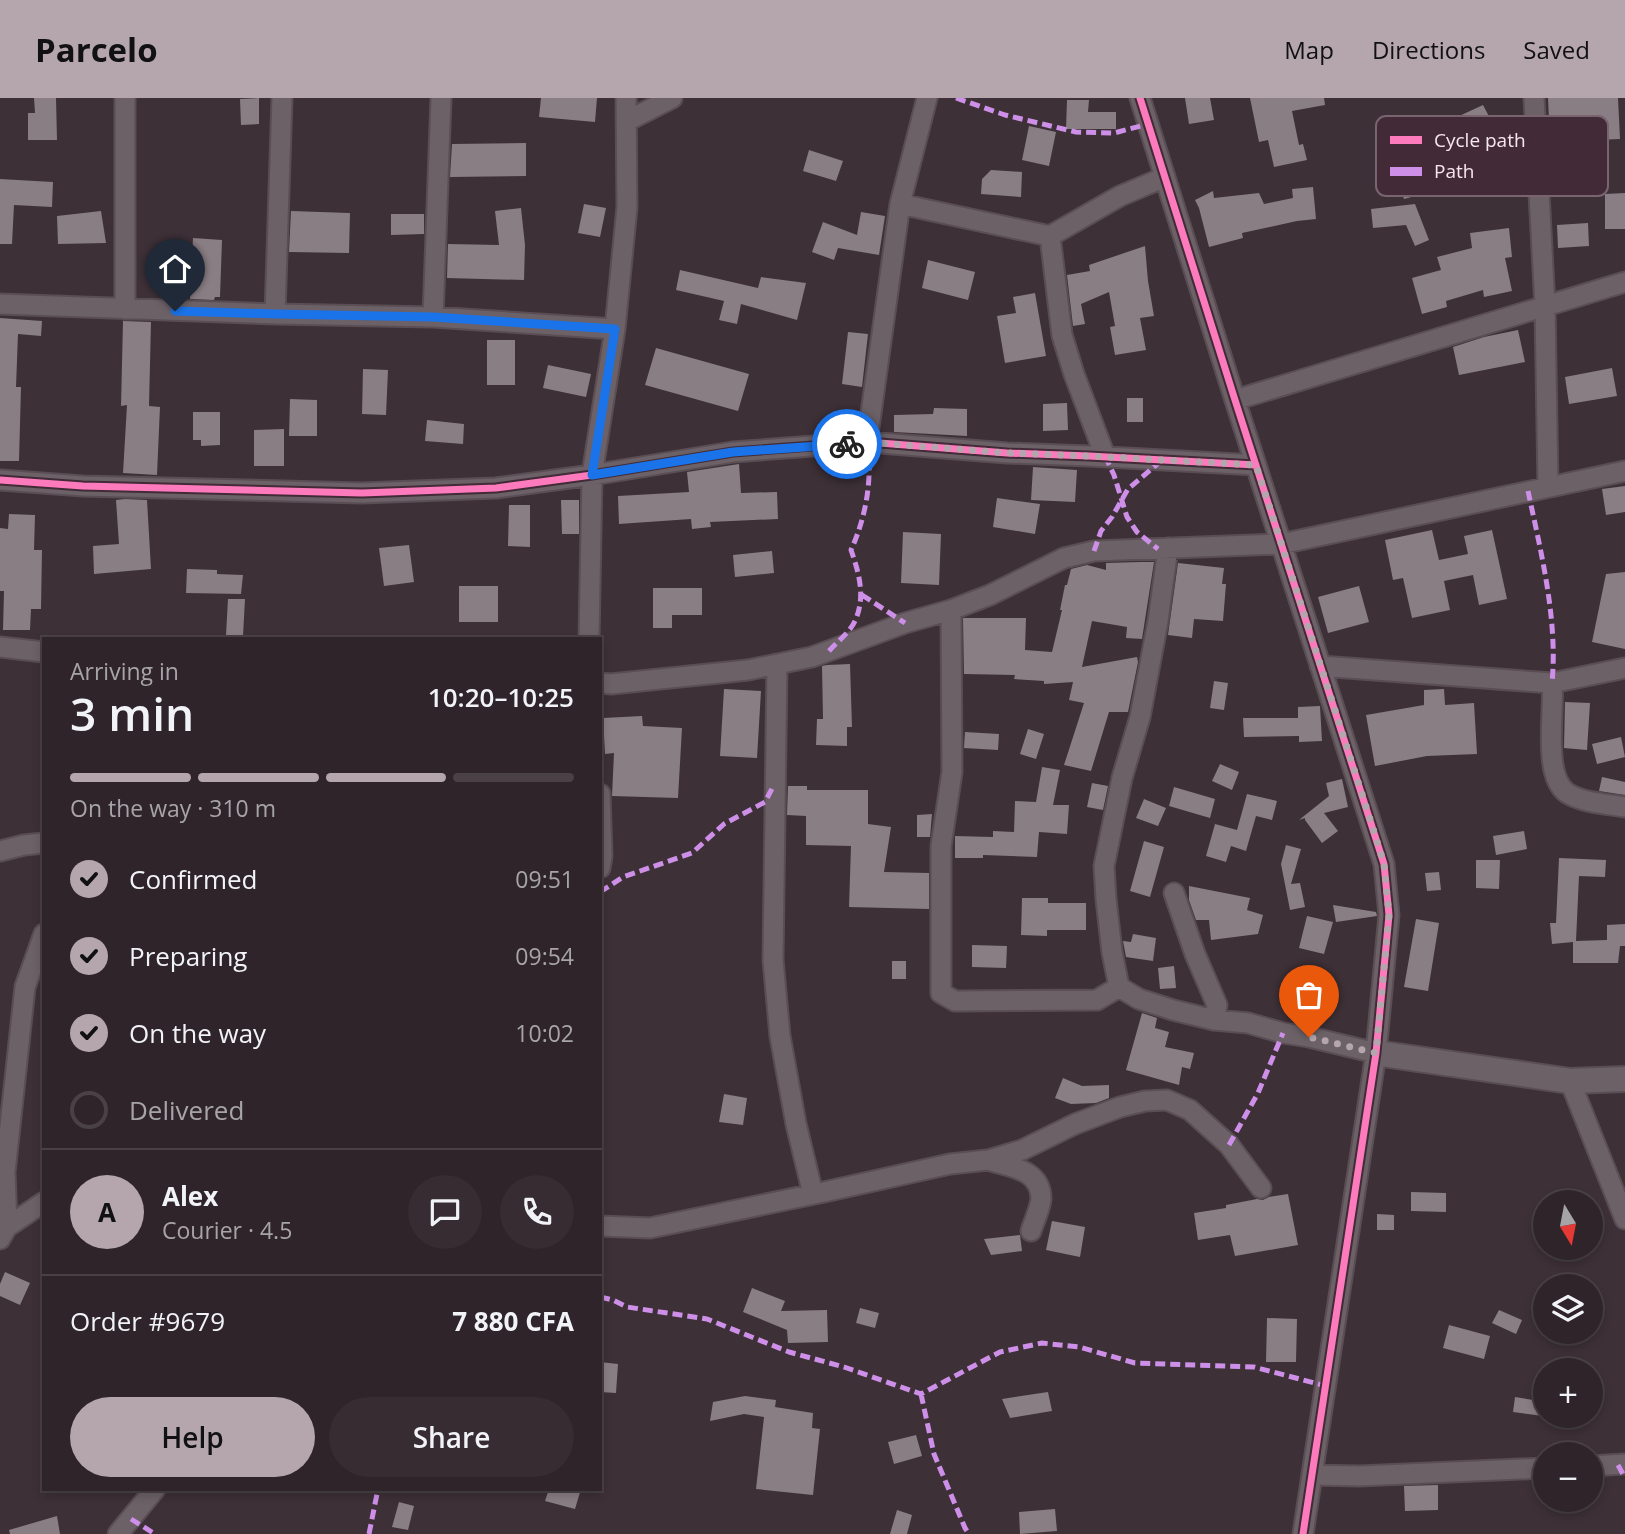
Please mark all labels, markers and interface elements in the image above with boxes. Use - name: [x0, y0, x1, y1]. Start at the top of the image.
- text: Parcelo: [35, 27, 158, 72]
- text: Map: [1284, 33, 1334, 66]
- text: Directions: [1372, 33, 1485, 66]
- text: Saved: [1523, 33, 1590, 66]
- legend: [1376, 116, 1608, 196]
- text: Cycle path: [1434, 127, 1526, 153]
- text: Path: [1434, 158, 1474, 184]
- pin: [145, 239, 205, 311]
- icon: home: [156, 250, 194, 288]
- courier: [812, 409, 882, 479]
- icon: bike: [828, 425, 866, 463]
- text: Arriving in: [70, 655, 179, 687]
- text: 10:20–10:25: [428, 679, 574, 715]
- text: 3 min: [70, 682, 194, 744]
- text: On the way · 310 m: [70, 792, 276, 824]
- icon: check: [70, 860, 108, 898]
- text: Confirmed: [129, 861, 257, 897]
- text: 09:51: [515, 863, 574, 895]
- icon: check: [70, 937, 108, 975]
- text: Preparing: [129, 938, 247, 974]
- text: 09:54: [515, 940, 574, 972]
- pin: [1279, 965, 1339, 1037]
- icon: bag: [1290, 976, 1328, 1014]
- icon: check: [70, 1014, 108, 1052]
- text: On the way: [129, 1015, 266, 1051]
- text: 10:02: [515, 1017, 574, 1049]
- text: Delivered: [129, 1092, 244, 1128]
- button: chat: [408, 1175, 482, 1249]
- button: phone: [500, 1175, 574, 1249]
- text: Alex: [162, 1178, 218, 1214]
- north arrow: [1533, 1190, 1603, 1260]
- map controls: [1533, 1190, 1603, 1512]
- text: A: [98, 1194, 116, 1230]
- text: Courier · 4.5: [162, 1214, 292, 1246]
- button: layers: [1533, 1274, 1603, 1344]
- text: Order #9679: [70, 1303, 225, 1339]
- text: 7 880 CFA: [452, 1303, 574, 1339]
- button: +: [1533, 1358, 1603, 1428]
- button: Help: [70, 1397, 315, 1477]
- button: Share: [329, 1397, 574, 1477]
- button: −: [1533, 1442, 1603, 1512]

